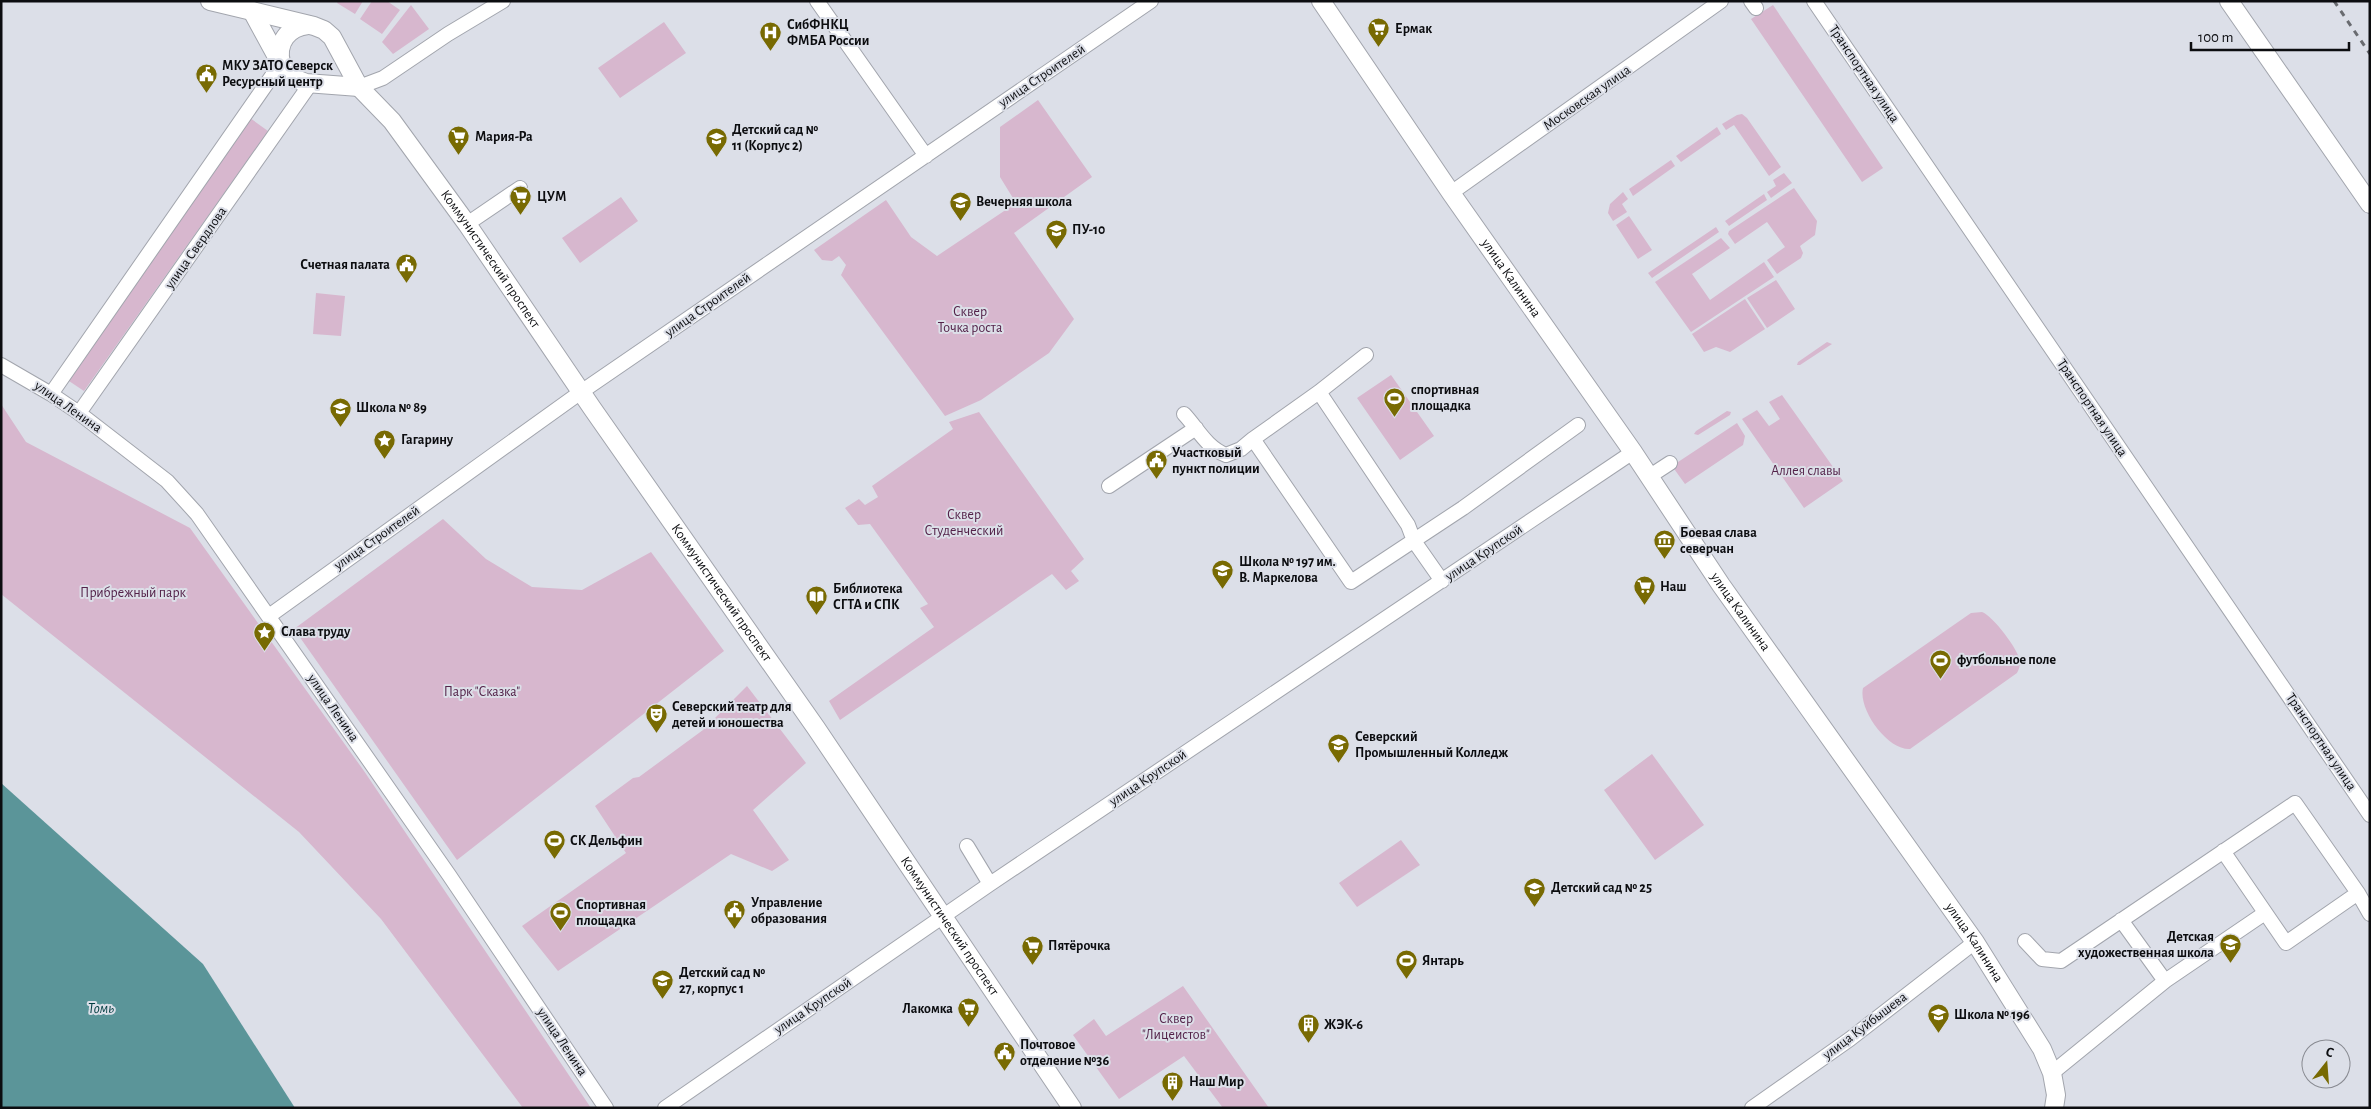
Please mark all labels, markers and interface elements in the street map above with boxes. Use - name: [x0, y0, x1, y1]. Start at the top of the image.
- supermarket icon: Ермак: [1367, 17, 1391, 48]
- place label: СибФНКЦ ФМБА России: [787, 18, 869, 48]
- scale bar: [2191, 20, 2348, 52]
- hospital icon: СибФНКЦ ФМБА России: [759, 21, 783, 52]
- place label: Ермак: [1395, 22, 1432, 36]
- street label: Транспортная улица: [1826, 23, 1902, 126]
- text: 100 m: [2198, 30, 2233, 45]
- street label: улица Строителей: [995, 42, 1088, 111]
- place label: МКУ ЗАТО Северск Ресурсный центр: [222, 59, 333, 89]
- public building icon: МКУ ЗАТО Северск Ресурсный центр: [194, 62, 218, 93]
- street label: Московская улица: [1541, 62, 1634, 133]
- place label: Детский сад № 11 (Корпус 2): [732, 123, 818, 153]
- supermarket icon: Мария-Ра: [447, 125, 471, 156]
- school or university icon: Детский сад № 11 (Корпус 2): [704, 126, 728, 157]
- place label: Мария-Ра: [475, 130, 533, 144]
- supermarket icon: ЦУМ: [509, 185, 533, 216]
- street label: Коммунистический проспект: [438, 188, 543, 331]
- place label: ЦУМ: [537, 190, 566, 204]
- school or university icon: Вечерняя школа: [948, 190, 972, 221]
- place label: Вечерняя школа: [976, 195, 1073, 209]
- street label: улица Свердлова: [162, 204, 230, 292]
- school or university icon: ПУ-10: [1044, 218, 1068, 249]
- place label: ПУ-10: [1072, 223, 1105, 237]
- street label: улица Калинина: [1478, 236, 1543, 320]
- public building icon: Счетная палата: [394, 253, 418, 284]
- place label: Счетная палата: [300, 258, 390, 272]
- street label: улица Строителей: [662, 270, 753, 340]
- park label: Сквер Точка роста: [938, 305, 1003, 335]
- street label: Транспортная улица: [2054, 357, 2130, 460]
- street label: улица Ленина: [31, 378, 105, 436]
- place label: спортивная площадка: [1411, 383, 1479, 413]
- sports icon: спортивная площадка: [1383, 386, 1407, 417]
- school or university icon: Школа № 89: [328, 396, 352, 427]
- place label: Школа № 89: [356, 401, 427, 415]
- place icon: Гагарину: [373, 428, 397, 459]
- place label: Гагарину: [401, 433, 454, 447]
- place label: Участковый пункт полиции: [1172, 446, 1260, 476]
- public building icon: Участковый пункт полиции: [1144, 449, 1168, 480]
- park label: Аллея славы: [1771, 464, 1841, 478]
- street label: улица Строителей: [331, 503, 422, 573]
- park label: Сквер Студенческий: [925, 508, 1003, 538]
- street label: Коммунистический проспект: [669, 522, 775, 665]
- street label: улица Крупской: [1442, 522, 1525, 584]
- place label: Боевая слава северчан: [1680, 526, 1757, 556]
- museum icon: Боевая слава северчан: [1652, 529, 1676, 560]
- place label: Школа № 197 им. В. Маркелова: [1239, 555, 1336, 585]
- school or university icon: Школа № 197 им. В. Маркелова: [1211, 558, 1235, 589]
- street label: улица Калинина: [1707, 569, 1773, 654]
- supermarket icon: Наш: [1632, 575, 1656, 606]
- place label: Наш: [1660, 580, 1687, 594]
- place label: Библиотека СГТА и СПК: [833, 582, 903, 612]
- library icon: Библиотека СГТА и СПК: [805, 585, 829, 616]
- park label: Прибрежный парк: [80, 586, 186, 600]
- place icon: Слава труду: [253, 620, 277, 651]
- place label: Слава труду: [281, 625, 351, 639]
- sports icon: футбольное поле: [1929, 648, 1953, 679]
- place label: футбольное поле: [1957, 653, 2056, 667]
- street label: улица Ленина: [304, 671, 362, 745]
- park label: Парк "Сказка": [444, 685, 520, 699]
- street label: Транспортная улица: [2283, 691, 2359, 794]
- place label: Северский театр для детей и юношества: [672, 700, 792, 730]
- theatre icon: Северский театр для детей и юношества: [644, 703, 668, 734]
- place label: Северский Промышленный Колледж: [1355, 730, 1508, 760]
- school or university icon: Северский Промышленный Колледж: [1327, 733, 1351, 764]
- street label: улица Крупской: [1106, 747, 1189, 809]
- sports icon: СК Дельфин: [542, 829, 566, 860]
- place label: СК Дельфин: [570, 834, 643, 848]
- street label: Коммунистический проспект: [898, 854, 1002, 999]
- school or university icon: Детский сад № 25: [1523, 876, 1547, 907]
- place label: Детский сад № 25: [1551, 881, 1652, 895]
- place label: Управление образования: [751, 896, 827, 926]
- place label: Спортивная площадка: [576, 898, 646, 928]
- public building icon: Управление образования: [723, 899, 747, 930]
- street label: улица Калинина: [1942, 899, 2006, 985]
- sports icon: Спортивная площадка: [548, 901, 572, 932]
- place label: Детская художественная школа: [2078, 930, 2214, 960]
- school or university icon: Детская художественная школа: [2218, 933, 2242, 964]
- supermarket icon: Пятёрочка: [1020, 934, 1044, 965]
- place label: Пятёрочка: [1048, 939, 1111, 953]
- sports icon: Янтарь: [1394, 949, 1418, 980]
- place label: Янтарь: [1422, 954, 1464, 968]
- place label: Детский сад № 27, корпус 1: [679, 966, 765, 996]
- school or university icon: Детский сад № 27, корпус 1: [651, 969, 675, 1000]
- street label: улица Крупской: [771, 975, 854, 1037]
- street label: улица Куйбышева: [1820, 990, 1910, 1063]
- supermarket icon: Лакомка: [957, 997, 981, 1028]
- water label: Томь: [88, 1001, 114, 1016]
- place label: Лакомка: [902, 1002, 953, 1016]
- school or university icon: Школа № 196: [1926, 1003, 1950, 1034]
- street label: улица Ленина: [534, 1005, 590, 1079]
- place label: Школа № 196: [1954, 1008, 2030, 1022]
- park label: Сквер "Лицеистов": [1142, 1012, 1210, 1042]
- building icon: ЖЭК-6: [1296, 1013, 1320, 1044]
- place label: ЖЭК-6: [1324, 1018, 1363, 1032]
- place label: Почтовое отделение №36: [1020, 1038, 1109, 1068]
- north arrow: [2301, 1039, 2351, 1089]
- public building icon: Почтовое отделение №36: [992, 1041, 1016, 1072]
- text: С: [2324, 1045, 2335, 1060]
- building icon: Наш Мир: [1161, 1070, 1185, 1101]
- place label: Наш Мир: [1189, 1075, 1244, 1089]

